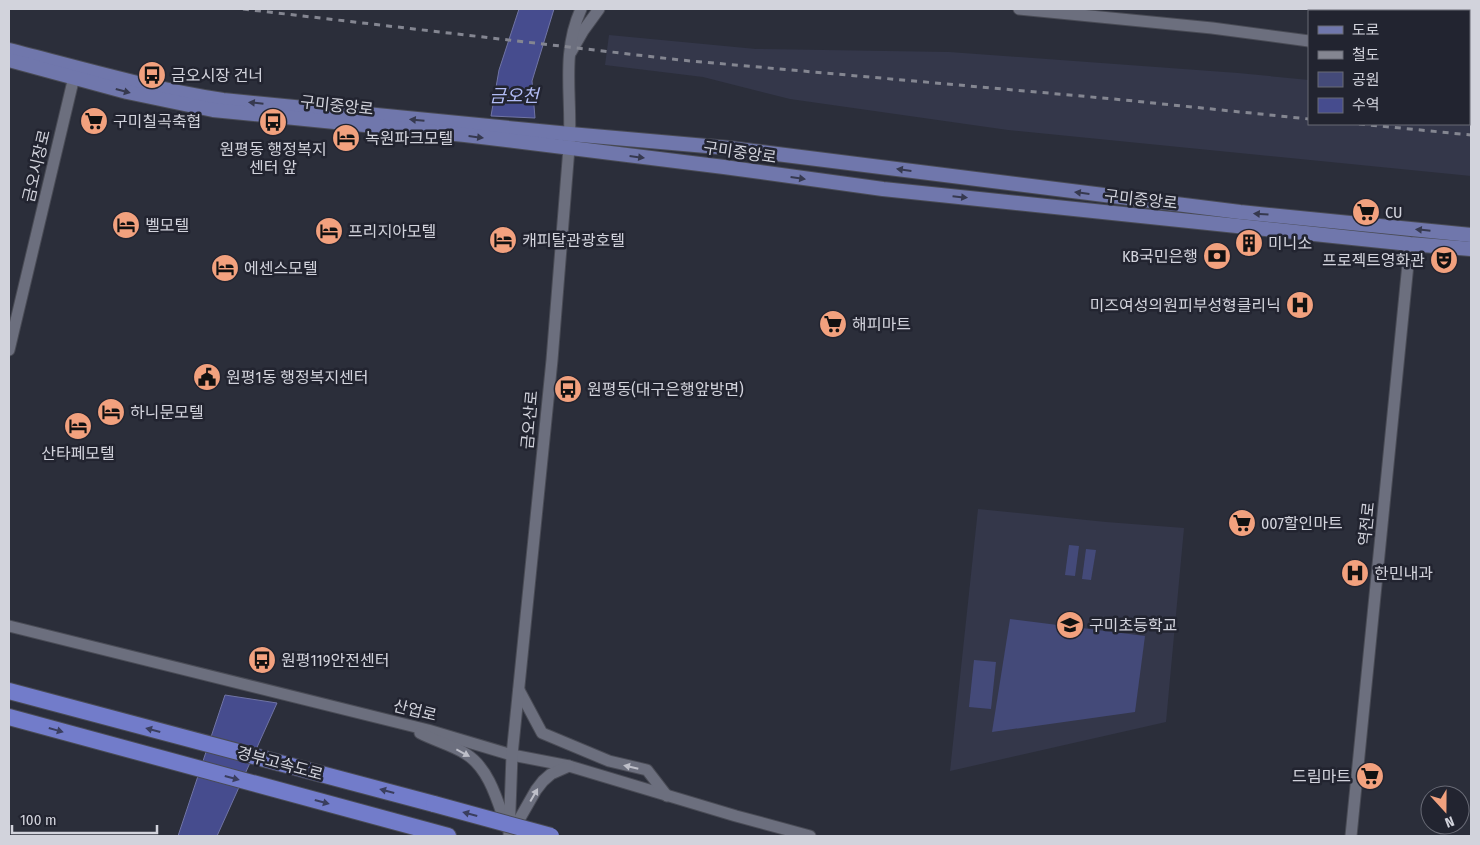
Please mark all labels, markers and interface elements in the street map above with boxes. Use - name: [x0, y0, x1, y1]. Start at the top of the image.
- legend: [1308, 10, 1470, 125]
- text: 도로: [1352, 21, 1380, 39]
- text: 철도: [1352, 46, 1380, 64]
- bus stop icon: 금오시장 건너: [137, 60, 167, 90]
- place label: 금오시장 건너: [171, 66, 263, 85]
- text: 공원: [1352, 71, 1380, 89]
- water label: 금오천: [489, 85, 541, 107]
- one-way arrow: [116, 87, 131, 95]
- street label: 구미중앙로: [299, 92, 375, 119]
- text: 수역: [1352, 96, 1380, 114]
- one-way arrow: [247, 99, 263, 107]
- supermarket icon: 구미칠곡축협: [79, 106, 109, 136]
- bus stop icon: 원평동 행정복지 센터 앞: [258, 107, 288, 137]
- place label: 구미칠곡축협: [113, 112, 201, 131]
- one-way arrow: [409, 116, 425, 124]
- hotel icon: 녹원파크모텔: [331, 123, 361, 153]
- street label: 금오시장로: [19, 128, 54, 204]
- place label: 녹원파크모텔: [365, 129, 453, 148]
- one-way arrow: [468, 133, 484, 141]
- street label: 구미중앙로: [702, 138, 778, 167]
- place label: 원평동 행정복지 센터 앞: [220, 140, 326, 177]
- one-way arrow: [630, 153, 646, 161]
- one-way arrow: [895, 166, 911, 174]
- one-way arrow: [791, 174, 807, 182]
- street label: 구미중앙로: [1103, 186, 1179, 213]
- one-way arrow: [1074, 189, 1090, 197]
- one-way arrow: [952, 193, 968, 201]
- supermarket icon: CU: [1351, 197, 1381, 227]
- place label: CU: [1385, 203, 1402, 222]
- hotel icon: 벨모텔: [111, 210, 141, 240]
- one-way arrow: [1253, 210, 1269, 218]
- place label: 벨모텔: [145, 216, 189, 235]
- hotel icon: 프리지아모텔: [314, 216, 344, 246]
- place label: 프리지아모텔: [348, 222, 436, 241]
- hotel icon: 캐피탈관광호텔: [488, 225, 518, 255]
- one-way arrow: [1414, 226, 1430, 234]
- building icon: 미니소: [1234, 228, 1264, 258]
- place label: 캐피탈관광호텔: [522, 231, 625, 250]
- place label: 미니소: [1268, 234, 1312, 253]
- bank icon: KB국민은행: [1202, 241, 1232, 271]
- theatre icon: 프로젝트영화관: [1429, 245, 1459, 275]
- place label: KB국민은행: [1122, 247, 1198, 266]
- place label: 프로젝트영화관: [1322, 251, 1425, 270]
- hotel icon: 에센스모텔: [210, 253, 240, 283]
- place label: 에센스모텔: [244, 259, 318, 278]
- hospital icon: 미즈여성의원피부성형클리닉: [1285, 290, 1315, 320]
- place label: 미즈여성의원피부성형클리닉: [1090, 296, 1281, 315]
- supermarket icon: 해피마트: [818, 309, 848, 339]
- place label: 해피마트: [852, 315, 911, 334]
- public building icon: 원평1동 행정복지센터: [192, 362, 222, 392]
- place label: 원평1동 행정복지센터: [226, 368, 368, 387]
- bus stop icon: 원평동(대구은행앞방면): [553, 374, 583, 404]
- place label: 원평동(대구은행앞방면): [587, 380, 744, 399]
- street label: 금오산로: [517, 390, 542, 450]
- hotel icon: 하니문모텔: [96, 397, 126, 427]
- place label: 하니문모텔: [130, 403, 204, 422]
- hotel icon: 산타페모텔: [63, 411, 93, 441]
- place label: 산타페모텔: [41, 444, 115, 463]
- street label: 역전로: [1355, 501, 1378, 547]
- supermarket icon: 007할인마트: [1227, 508, 1257, 538]
- place label: 007할인마트: [1261, 514, 1343, 533]
- hospital icon: 한민내과: [1340, 558, 1370, 588]
- place label: 한민내과: [1374, 564, 1433, 583]
- school or university icon: 구미초등학교: [1055, 610, 1085, 640]
- place label: 구미초등학교: [1089, 616, 1177, 635]
- bus stop icon: 원평119안전센터: [247, 645, 277, 675]
- place label: 원평119안전센터: [281, 651, 389, 670]
- street label: 산업로: [391, 696, 439, 725]
- one-way arrow: [145, 725, 160, 733]
- one-way arrow: [48, 727, 63, 735]
- street label: 경부고속도로: [235, 743, 325, 784]
- one-way arrow: [455, 749, 470, 757]
- supermarket icon: 드림마트: [1355, 761, 1385, 791]
- one-way arrow: [623, 763, 638, 771]
- place label: 드림마트: [1292, 767, 1351, 786]
- one-way arrow: [225, 774, 240, 782]
- north arrow: [1420, 785, 1470, 835]
- one-way arrow: [379, 787, 394, 795]
- one-way arrow: [529, 788, 538, 802]
- one-way arrow: [315, 798, 330, 806]
- scale bar: [12, 802, 158, 834]
- one-way arrow: [463, 810, 478, 818]
- text: 100 m: [20, 811, 57, 829]
- text: N: [1443, 812, 1456, 831]

